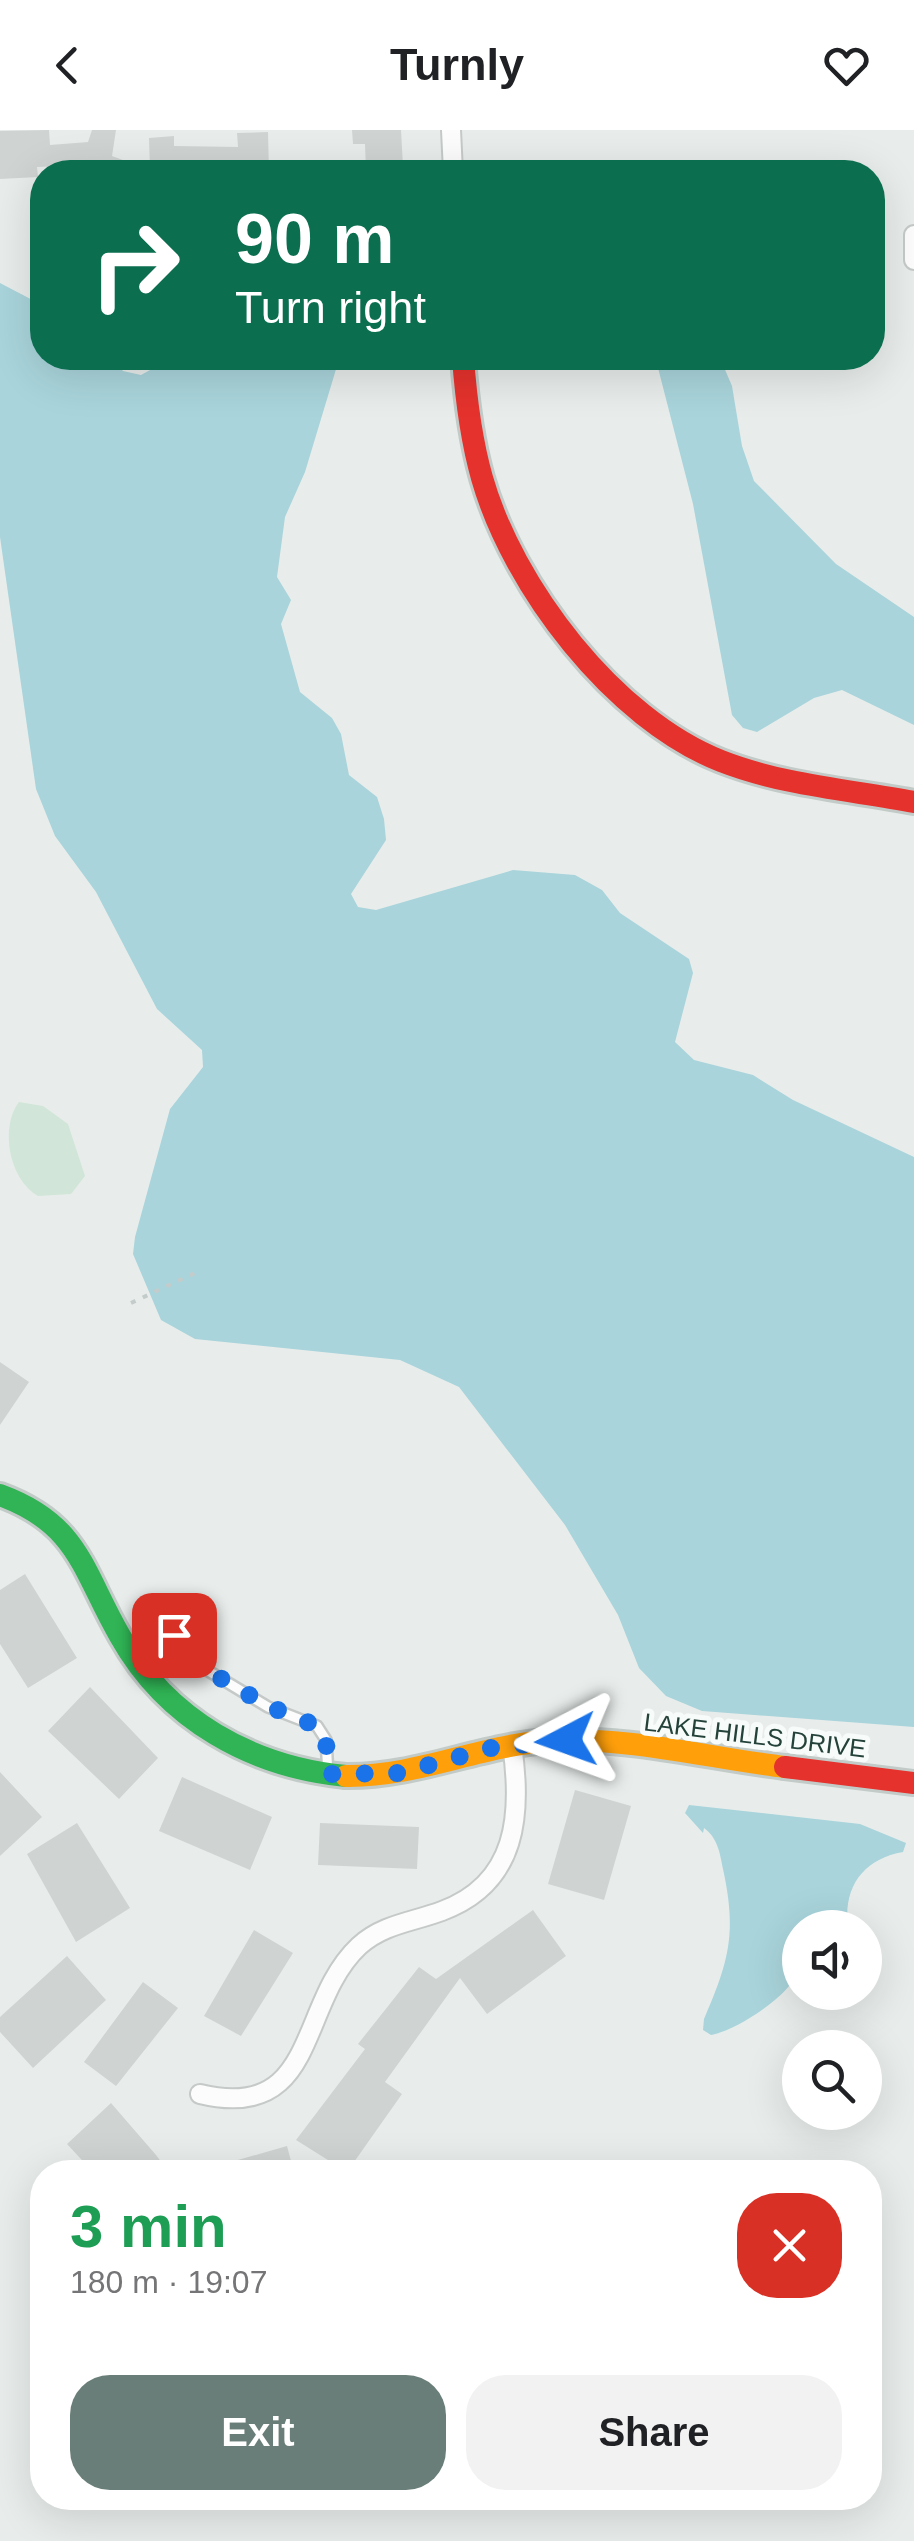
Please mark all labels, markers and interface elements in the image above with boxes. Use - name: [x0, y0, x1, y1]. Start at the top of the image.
- icon: back: [40, 38, 95, 93]
- icon: heart: [819, 38, 874, 93]
- text: Turnly: [390, 39, 524, 90]
- icon: right: [70, 200, 200, 330]
- text: 90 m: [235, 200, 395, 278]
- text: Turn right: [235, 282, 426, 333]
- pin: [132, 1593, 217, 1678]
- icon: arrive: [147, 1608, 202, 1663]
- position arrow: [514, 1688, 618, 1792]
- street label: LAKE HILLS DRIVE: [642, 1707, 868, 1763]
- map controls: [782, 1910, 882, 2130]
- button: sound: [782, 1910, 882, 2010]
- button: search: [782, 2030, 882, 2130]
- text: 3 min: [70, 2193, 227, 2260]
- button: close: [737, 2193, 842, 2298]
- text: 180 m · 19:07: [70, 2264, 267, 2300]
- button: Exit: [70, 2375, 446, 2490]
- button: Share: [466, 2375, 842, 2490]

